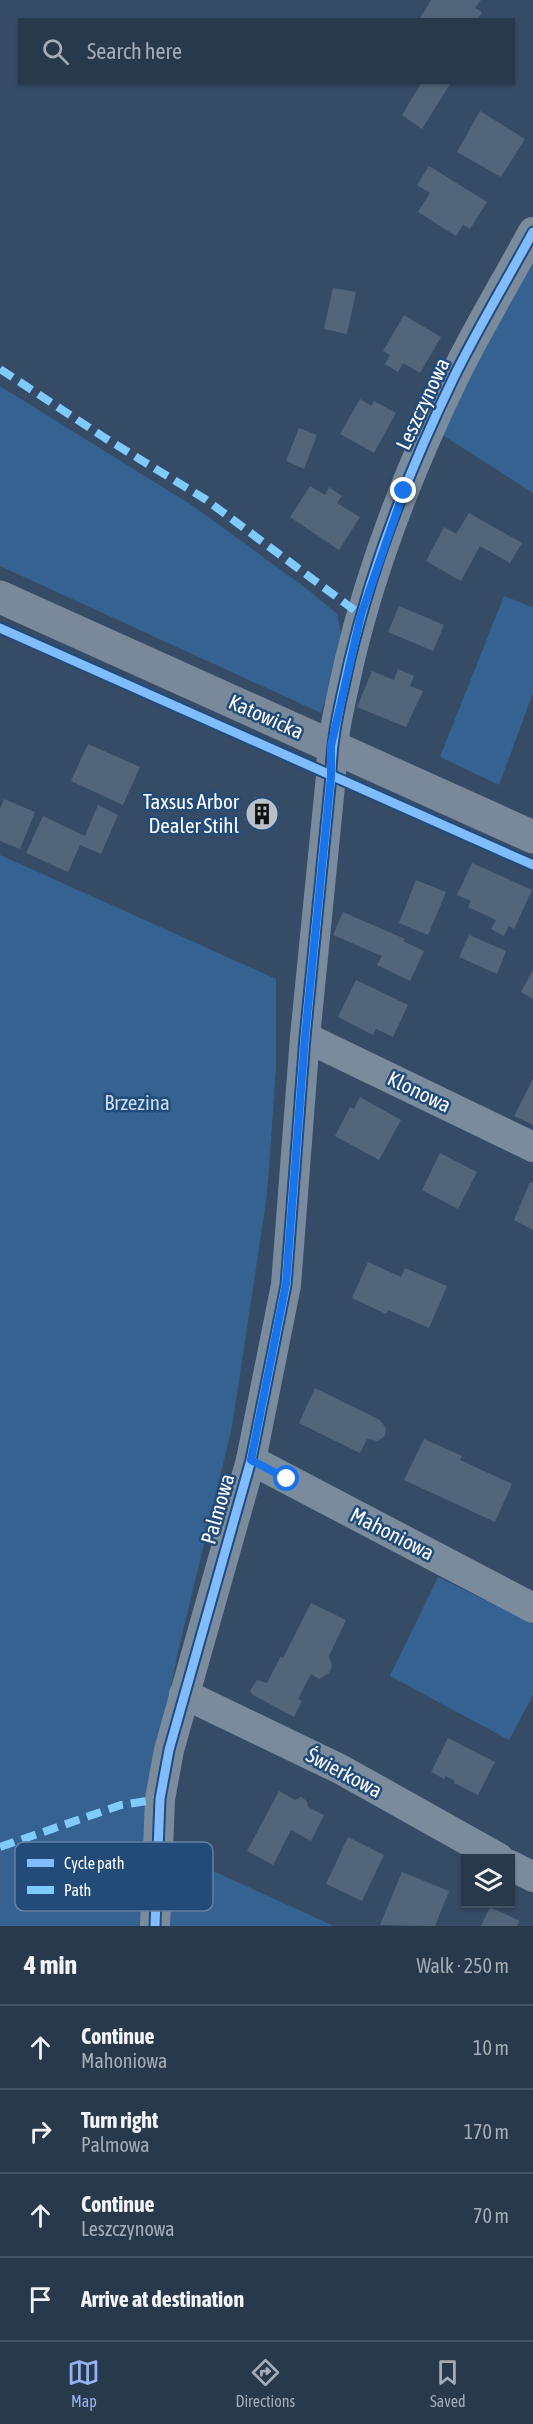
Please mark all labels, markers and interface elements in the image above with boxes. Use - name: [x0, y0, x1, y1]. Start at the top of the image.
- search box: [18, 18, 515, 84]
- icon: search: [39, 35, 72, 68]
- text: Search here: [87, 38, 182, 64]
- street label: Leszczynowa: [390, 354, 454, 453]
- route end: [390, 477, 416, 503]
- street label: Katowicka: [225, 689, 308, 743]
- place label: Taxsus Arbor Dealer Stihl: [143, 789, 240, 837]
- building icon: Taxsus Arbor Dealer Stihl: [244, 796, 280, 832]
- street label: Klonowa: [384, 1066, 455, 1117]
- park label: Brzezina: [104, 1090, 170, 1114]
- route start: [273, 1465, 299, 1491]
- street label: Palmowa: [196, 1471, 239, 1547]
- street label: Mahoniowa: [347, 1502, 438, 1564]
- street label: Świerkowa: [303, 1742, 386, 1802]
- legend: [15, 1842, 213, 1911]
- text: Cycle path: [64, 1854, 124, 1873]
- map controls: [461, 1854, 515, 1908]
- button: layers: [461, 1854, 515, 1908]
- text: Path: [64, 1881, 91, 1899]
- text: 4 min: [24, 1950, 77, 1980]
- text: Walk · 250 m: [417, 1954, 509, 1977]
- text: Continue: [81, 2023, 155, 2049]
- icon: ahead: [24, 2031, 57, 2064]
- text: 10 m: [473, 2036, 509, 2059]
- text: Mahoniowa: [81, 2049, 167, 2072]
- text: Turn right: [81, 2107, 158, 2133]
- icon: right: [24, 2115, 57, 2148]
- text: 170 m: [464, 2120, 509, 2143]
- text: Palmowa: [81, 2133, 150, 2156]
- text: Continue: [81, 2191, 155, 2217]
- icon: ahead: [24, 2199, 57, 2232]
- text: 70 m: [473, 2204, 509, 2227]
- text: Leszczynowa: [81, 2217, 175, 2240]
- icon: arrive: [24, 2283, 57, 2316]
- text: Arrive at destination: [81, 2286, 244, 2312]
- tab: Map: [67, 2356, 100, 2410]
- tab: Directions: [235, 2356, 295, 2410]
- tab: Saved: [430, 2356, 465, 2410]

